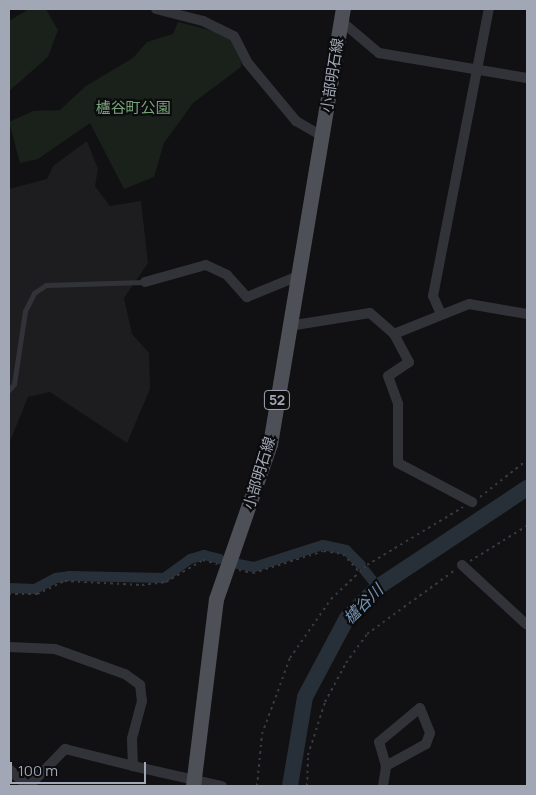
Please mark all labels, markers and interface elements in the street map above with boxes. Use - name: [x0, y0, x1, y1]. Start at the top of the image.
- street label: 小部明石線: [317, 37, 347, 113]
- park label: 櫨谷町公園: [96, 99, 170, 117]
- road number: 52: [263, 388, 291, 412]
- street label: 小部明石線: [239, 435, 279, 511]
- water label: 櫨谷川: [339, 580, 387, 628]
- scale bar: [12, 752, 149, 784]
- text: 100 m: [18, 760, 58, 781]

